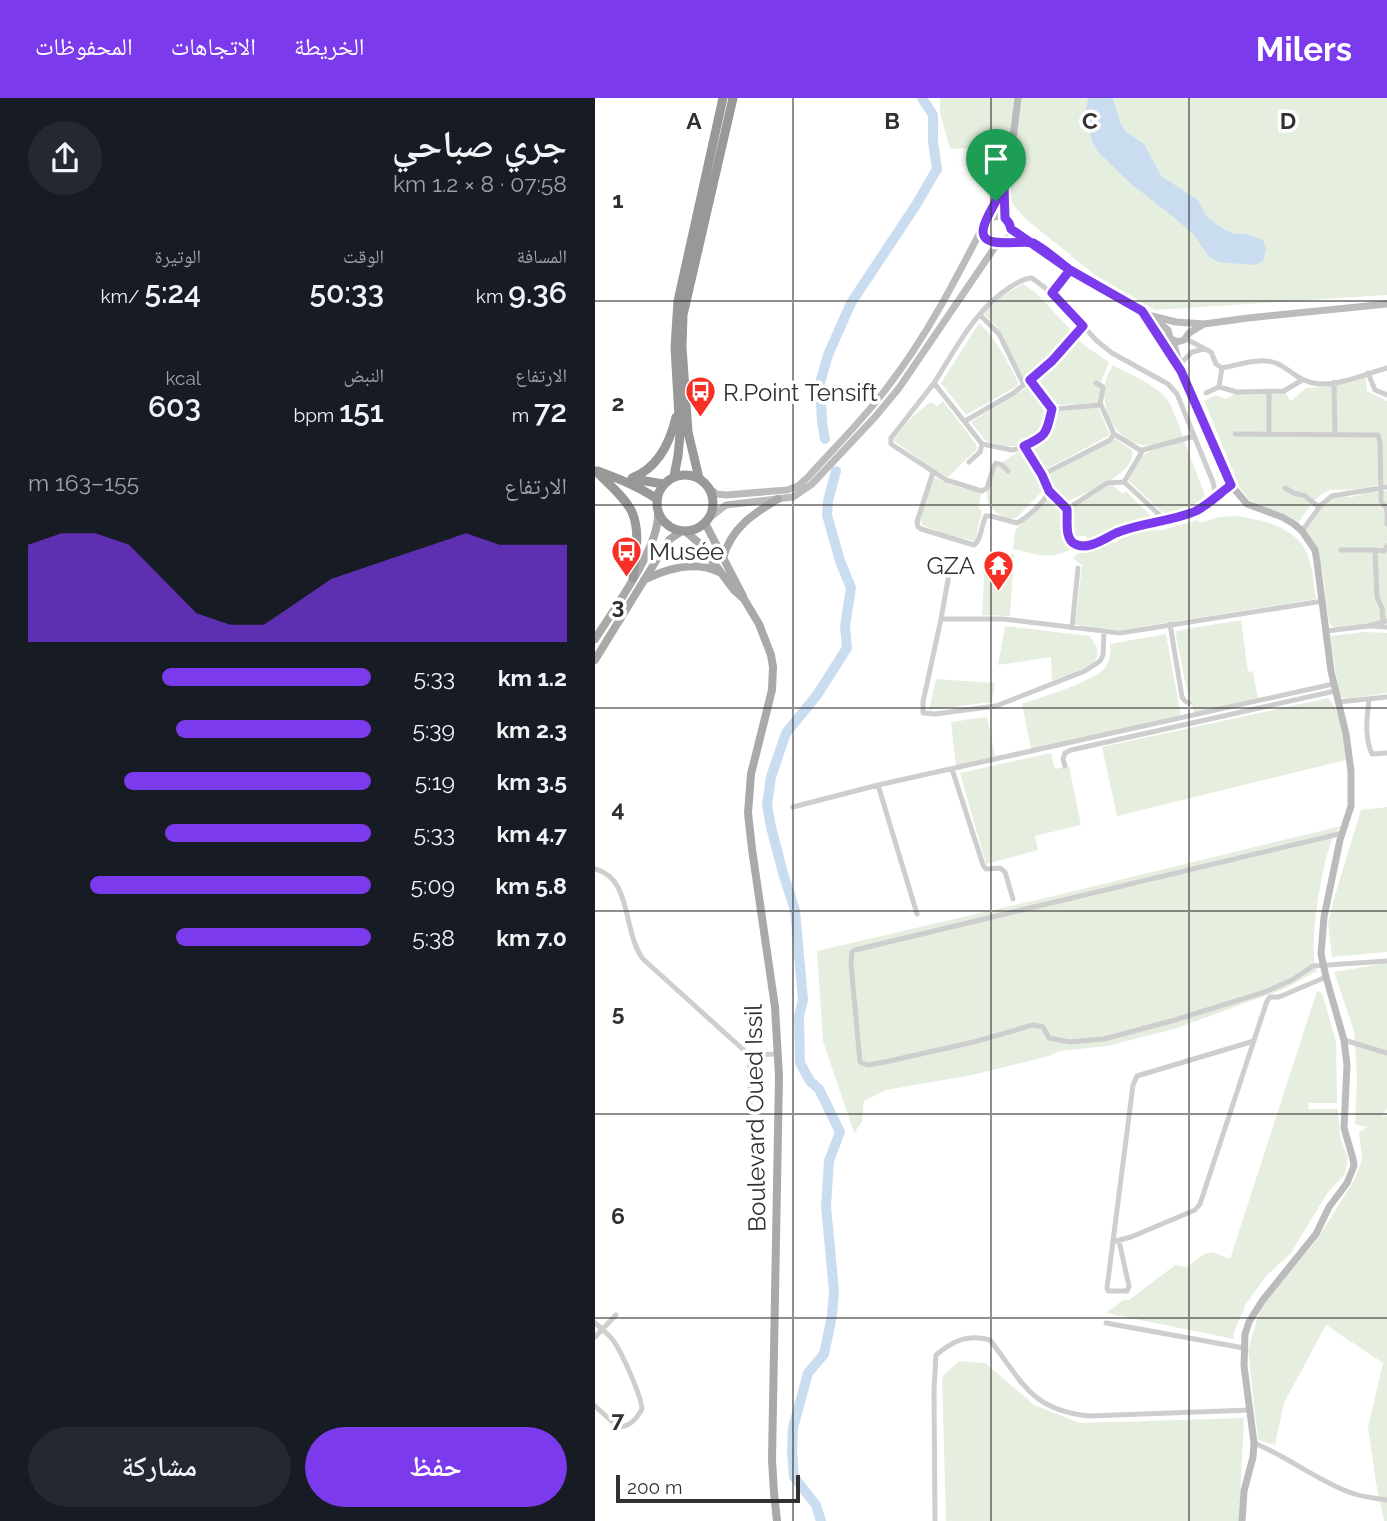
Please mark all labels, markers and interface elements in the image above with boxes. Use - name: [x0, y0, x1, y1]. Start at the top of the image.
- text: Milers: [1256, 30, 1352, 69]
- text: المحفوظات: [35, 32, 133, 61]
- text: الاتجاهات: [171, 32, 256, 61]
- text: الخريطة: [294, 32, 365, 61]
- text: A: [686, 107, 702, 134]
- text: B: [884, 107, 900, 134]
- text: C: [1082, 107, 1098, 134]
- text: D: [1280, 107, 1296, 134]
- button: share: [28, 121, 102, 195]
- text: جري صباحي: [392, 121, 567, 166]
- pin: [966, 129, 1026, 201]
- icon: arrive: [977, 140, 1015, 178]
- text: 07:58 · 8 × 1.2 km: [393, 170, 567, 197]
- text: 1: [612, 186, 624, 213]
- text: الوتيرة: [155, 245, 201, 267]
- text: الوقت: [343, 245, 384, 267]
- text: المسافة: [517, 245, 567, 267]
- text: 5:24: [144, 275, 201, 310]
- text: 50:33: [309, 275, 384, 310]
- text: 9.36: [508, 275, 567, 310]
- text: /km: [101, 285, 144, 307]
- text: km: [476, 285, 508, 307]
- text: النبض: [343, 364, 384, 386]
- text: الارتفاع: [515, 364, 567, 386]
- text: kcal: [165, 367, 201, 389]
- bus stop icon: R.Point Tensift: [683, 375, 717, 419]
- place label: R.Point Tensift: [723, 378, 878, 407]
- text: 603: [148, 389, 201, 424]
- text: 2: [612, 389, 624, 416]
- text: 151: [339, 394, 384, 429]
- text: 72: [534, 394, 567, 429]
- text: bpm: [293, 404, 339, 426]
- text: m: [512, 404, 534, 426]
- text: 155–163 m: [28, 469, 139, 496]
- text: الارتفاع: [504, 472, 567, 499]
- bus stop icon: Musée: [609, 534, 643, 578]
- place label: Musée: [649, 537, 724, 566]
- temple icon: GZA: [981, 548, 1015, 592]
- place label: GZA: [926, 551, 975, 580]
- text: 3: [612, 592, 624, 619]
- text: 5:33: [414, 664, 455, 691]
- text: 1.2 km: [498, 664, 567, 691]
- text: 5:39: [412, 716, 455, 743]
- text: 2.3 km: [496, 716, 567, 743]
- text: 5:19: [415, 768, 455, 795]
- text: 3.5 km: [496, 768, 567, 795]
- text: 4: [611, 795, 625, 822]
- text: 5:33: [414, 820, 455, 847]
- text: 4.7 km: [496, 820, 567, 847]
- text: 5:09: [411, 872, 455, 899]
- text: 5.8 km: [495, 872, 567, 899]
- text: 5:38: [412, 924, 455, 951]
- text: 7.0 km: [496, 924, 567, 951]
- text: 5: [612, 999, 625, 1026]
- street label: Boulevard Oued Issil: [739, 1003, 771, 1232]
- text: 6: [611, 1202, 625, 1229]
- text: 7: [612, 1405, 625, 1432]
- button: مشاركة: [28, 1427, 291, 1507]
- button: حفظ: [305, 1427, 567, 1507]
- scale bar: [616, 1472, 800, 1504]
- text: 200 m: [627, 1476, 682, 1498]

